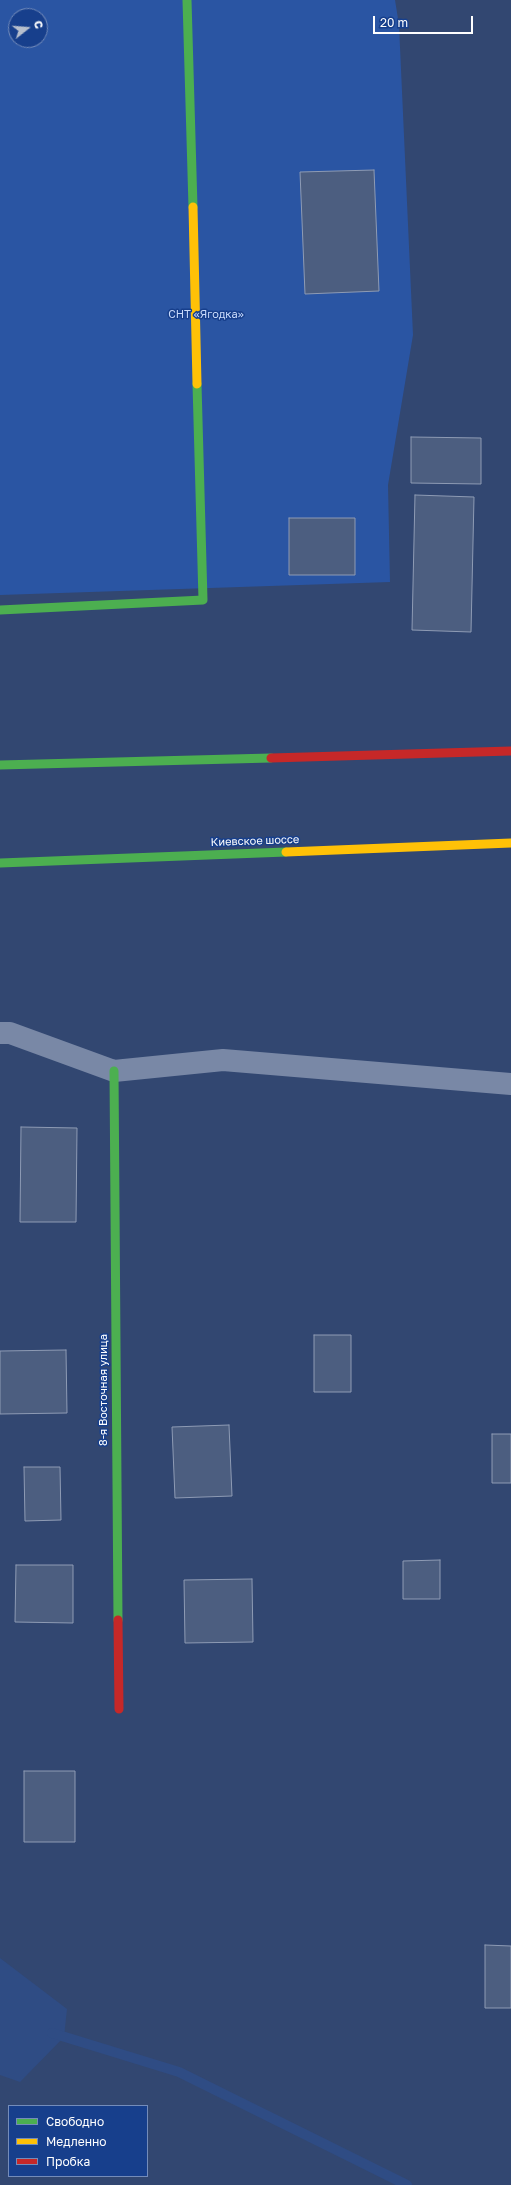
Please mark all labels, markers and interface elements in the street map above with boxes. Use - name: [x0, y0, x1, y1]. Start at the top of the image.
- north arrow: [8, 8, 48, 48]
- scale bar: [375, 8, 475, 34]
- text: 20 m: [380, 15, 408, 30]
- text: С: [32, 19, 46, 30]
- park label: СНТ «Ягодка»: [168, 308, 244, 322]
- street label: Киевское шоссе: [210, 833, 300, 849]
- street label: 8-я Восточная улица: [97, 1334, 111, 1446]
- legend: [8, 2105, 148, 2177]
- text: Свободно: [46, 2114, 104, 2129]
- text: Медленно: [46, 2134, 106, 2149]
- text: Пробка: [46, 2154, 90, 2169]

